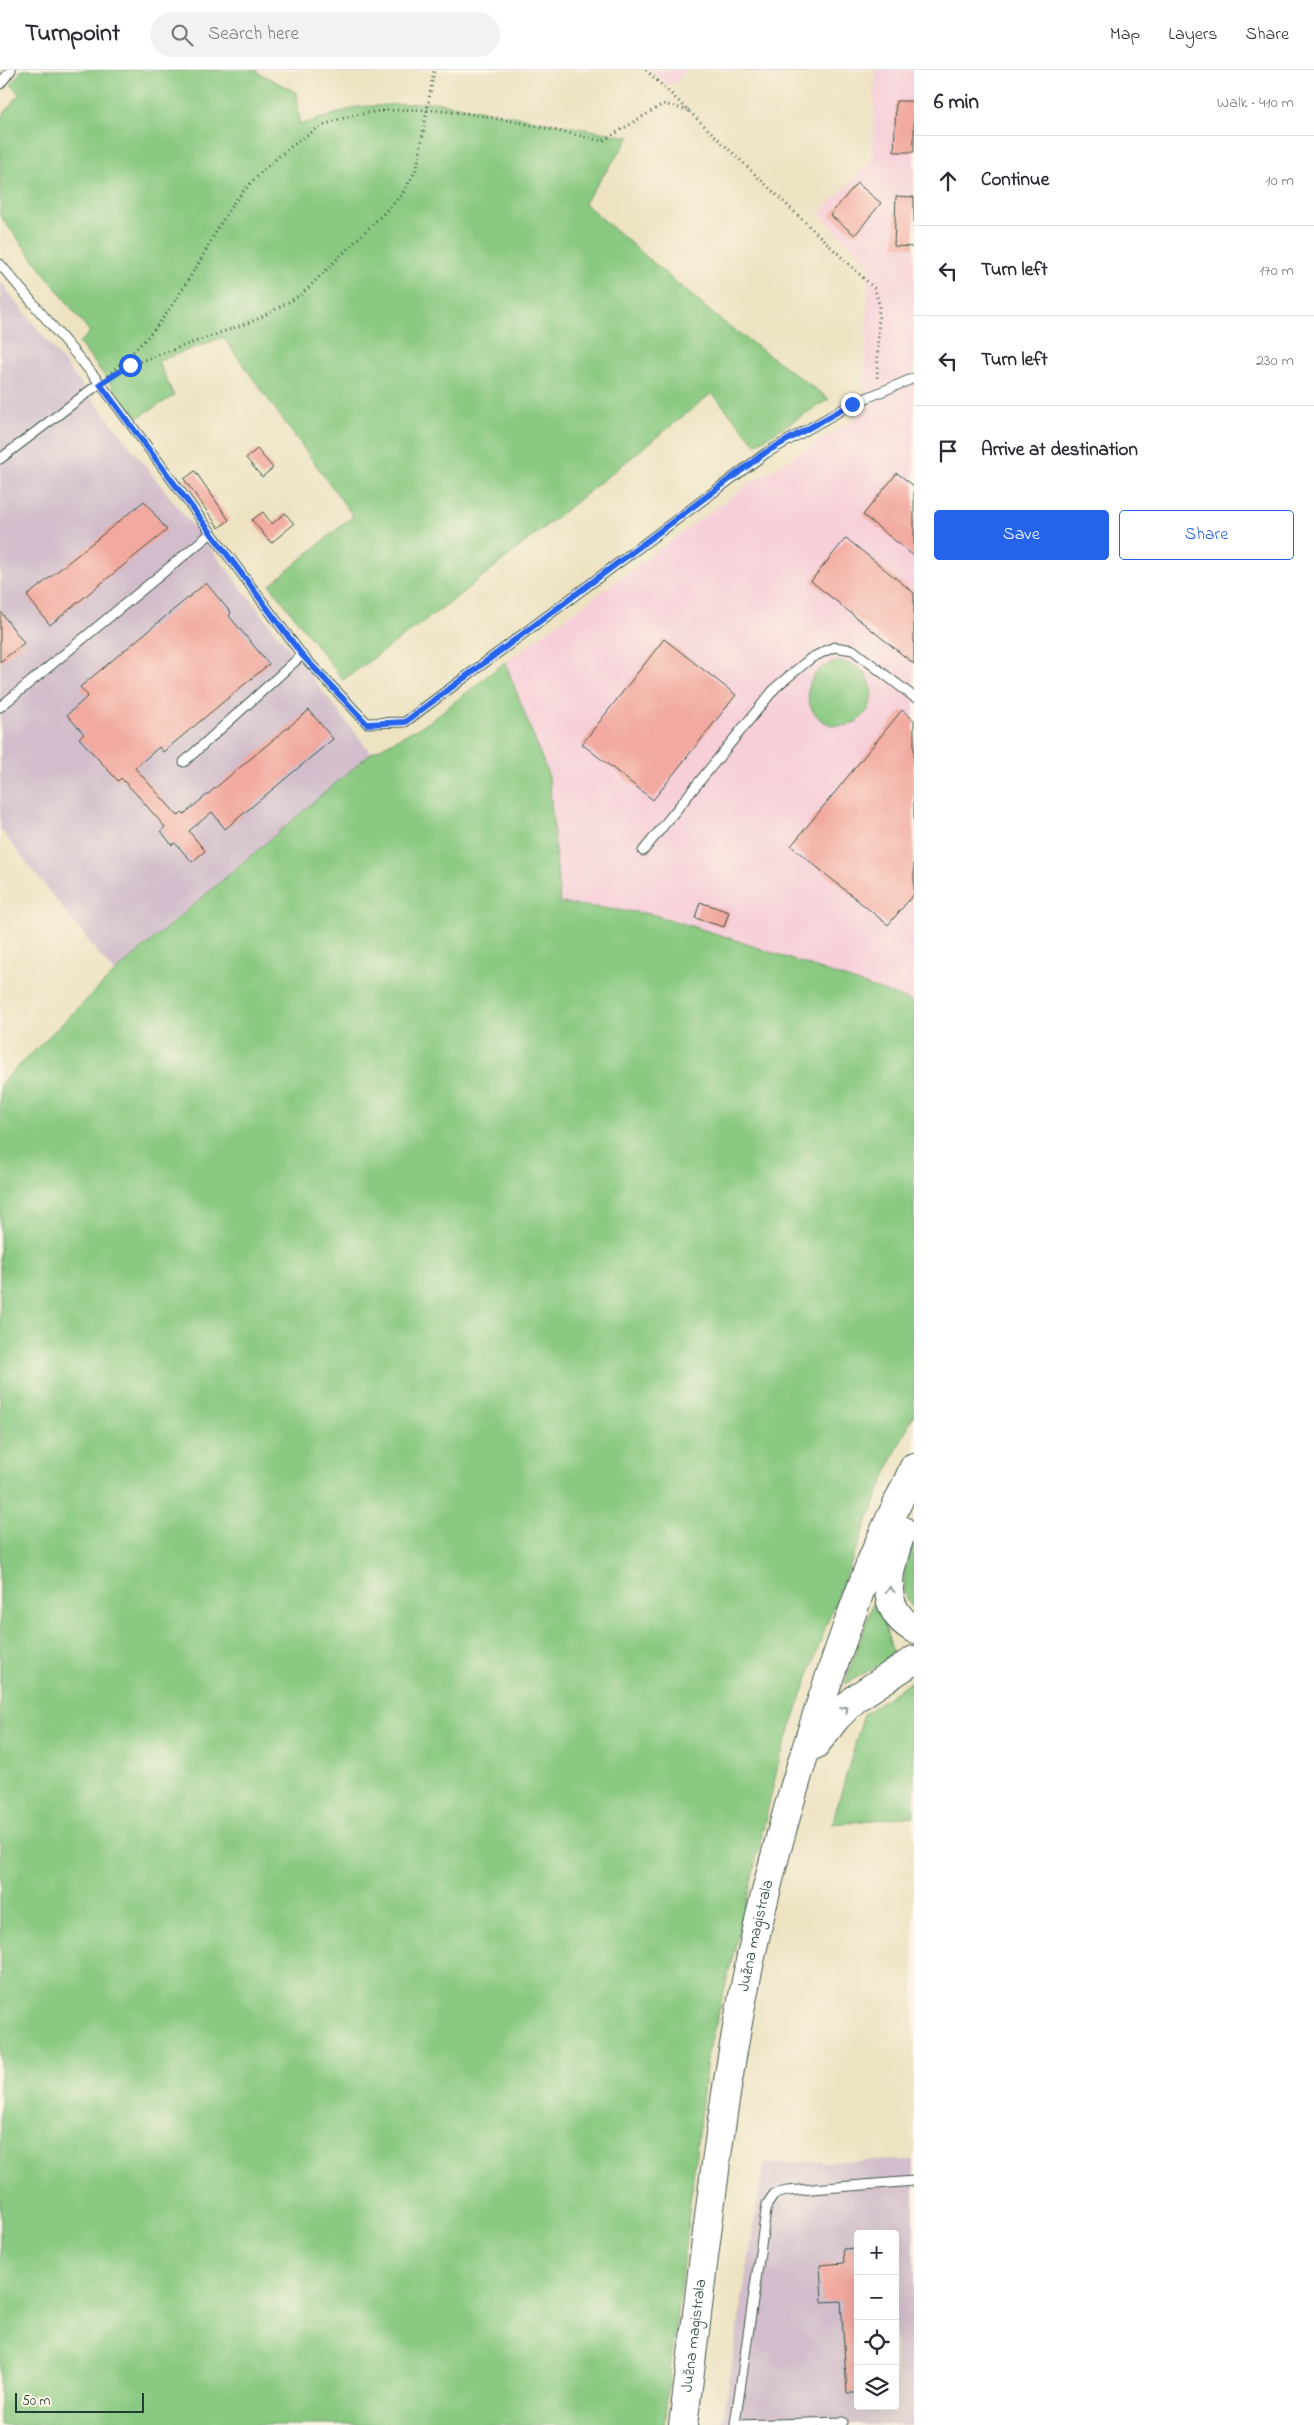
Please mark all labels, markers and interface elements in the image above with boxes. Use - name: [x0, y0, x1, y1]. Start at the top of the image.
- search box: [150, 12, 500, 57]
- text: Turnpoint: [25, 17, 120, 52]
- icon: search: [168, 21, 196, 49]
- text: Search here: [208, 21, 299, 48]
- text: Map: [1110, 22, 1140, 48]
- text: Layers: [1168, 22, 1218, 48]
- text: Share: [1246, 22, 1289, 48]
- text: 6 min: [934, 88, 979, 118]
- text: Walk · 410 m: [1217, 91, 1294, 115]
- icon: ahead: [934, 167, 962, 195]
- text: Continue: [981, 167, 1049, 194]
- text: 10 m: [1266, 169, 1294, 193]
- icon: left: [934, 257, 962, 285]
- text: Turn left: [981, 257, 1048, 284]
- text: 170 m: [1259, 259, 1294, 283]
- icon: left: [934, 347, 962, 375]
- text: Turn left: [981, 347, 1048, 374]
- text: 230 m: [1256, 349, 1294, 373]
- route start: [119, 354, 142, 377]
- route end: [841, 393, 864, 416]
- icon: arrive: [934, 437, 962, 465]
- text: Arrive at destination: [981, 437, 1138, 464]
- button: Save: [934, 510, 1109, 560]
- button: Share: [1119, 510, 1294, 560]
- one-way arrow: [885, 1586, 896, 1594]
- one-way arrow: [839, 1706, 848, 1715]
- street label: Južna magistrala: [732, 1877, 780, 1994]
- map controls: [854, 2230, 899, 2410]
- button: +: [854, 2230, 899, 2275]
- button: −: [854, 2275, 899, 2320]
- street label: Južna magistrala: [675, 2278, 713, 2394]
- button: locate: [854, 2320, 899, 2365]
- button: layers: [854, 2365, 899, 2410]
- scale bar: [15, 2390, 144, 2413]
- text: 50 m: [22, 2391, 50, 2412]

